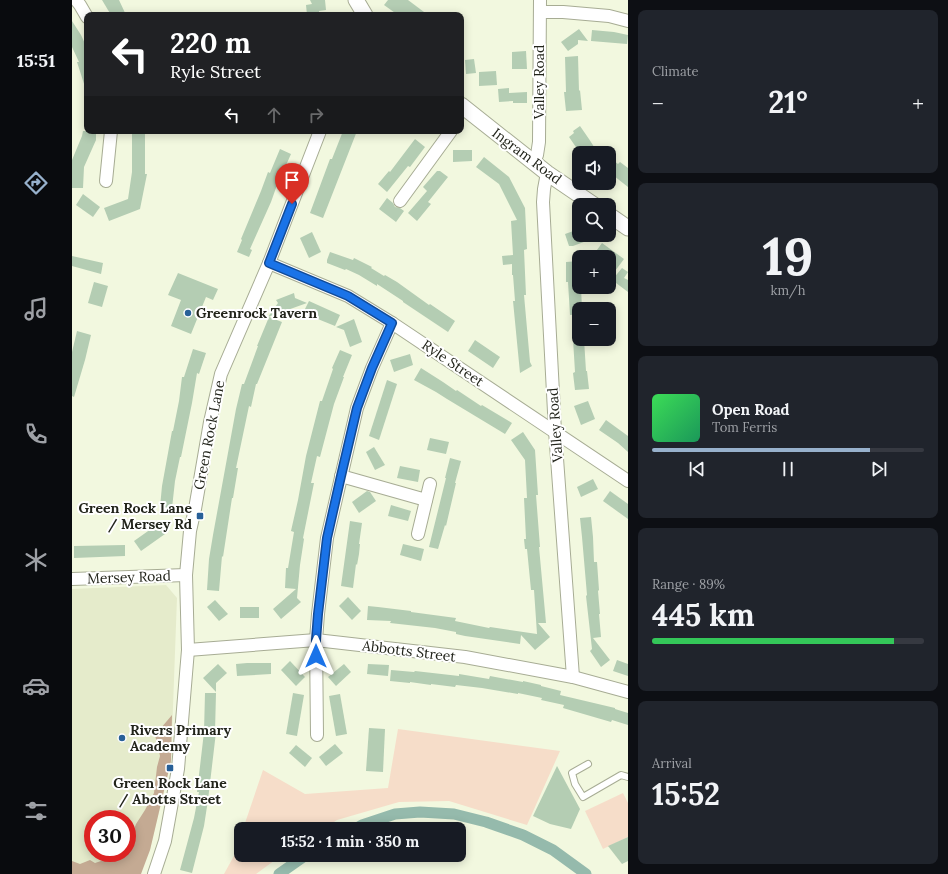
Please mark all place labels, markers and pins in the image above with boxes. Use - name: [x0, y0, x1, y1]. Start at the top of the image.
- pin: [275, 163, 309, 204]
- place label: Greenrock Tavern: [196, 304, 317, 322]
- marker: Greenrock Tavern: [183, 308, 193, 318]
- place label: Green Rock Lane / Mersey Rd: [78, 499, 192, 533]
- marker: Green Rock Lane / Mersey Rd: [195, 511, 205, 521]
- place label: Rivers Primary Academy: [130, 721, 231, 755]
- marker: Rivers Primary Academy: [117, 733, 127, 743]
- marker: Green Rock Lane / Abotts Street: [165, 763, 175, 773]
- place label: Green Rock Lane / Abotts Street: [113, 774, 227, 808]

